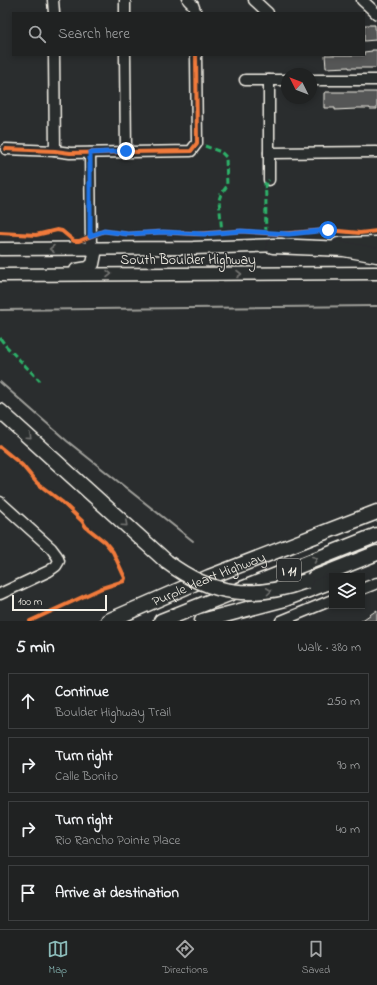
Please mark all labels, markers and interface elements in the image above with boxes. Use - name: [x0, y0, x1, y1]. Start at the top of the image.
- search box: [12, 12, 365, 56]
- icon: search: [26, 23, 48, 45]
- text: Search here: [58, 23, 130, 45]
- north arrow: [281, 68, 317, 104]
- route end: [117, 142, 135, 160]
- route start: [319, 221, 337, 239]
- one-way arrow: [49, 245, 55, 253]
- street label: South Boulder Highway: [120, 250, 256, 272]
- one-way arrow: [106, 270, 112, 278]
- one-way arrow: [236, 270, 242, 278]
- one-way arrow: [24, 432, 32, 440]
- one-way arrow: [120, 520, 128, 527]
- street label: Purple Heart Highway: [149, 547, 269, 613]
- one-way arrow: [311, 556, 318, 564]
- road number: I 11: [277, 559, 301, 581]
- map controls: [329, 573, 365, 609]
- button: layers: [329, 573, 365, 609]
- one-way arrow: [266, 587, 272, 596]
- scale bar: [12, 593, 107, 612]
- text: 100 m: [18, 594, 42, 610]
- text: 5 min: [16, 635, 55, 660]
- text: Walk · 380 m: [298, 638, 361, 657]
- text: Continue: [55, 681, 109, 703]
- icon: ahead: [17, 690, 39, 712]
- text: 250 m: [327, 692, 360, 711]
- text: Boulder Highway Trail: [55, 703, 171, 722]
- text: Turn right: [55, 745, 113, 767]
- icon: right: [17, 754, 39, 776]
- text: 90 m: [337, 756, 360, 775]
- text: Calle Bonito: [55, 767, 118, 786]
- text: Turn right: [55, 809, 113, 831]
- icon: right: [17, 818, 39, 840]
- text: 40 m: [336, 820, 360, 839]
- text: Rio Rancho Pointe Place: [55, 831, 180, 850]
- icon: arrive: [17, 882, 39, 904]
- text: Arrive at destination: [55, 882, 179, 904]
- tab: Map: [47, 938, 69, 978]
- tab: Directions: [162, 938, 208, 978]
- tab: Saved: [302, 938, 330, 978]

